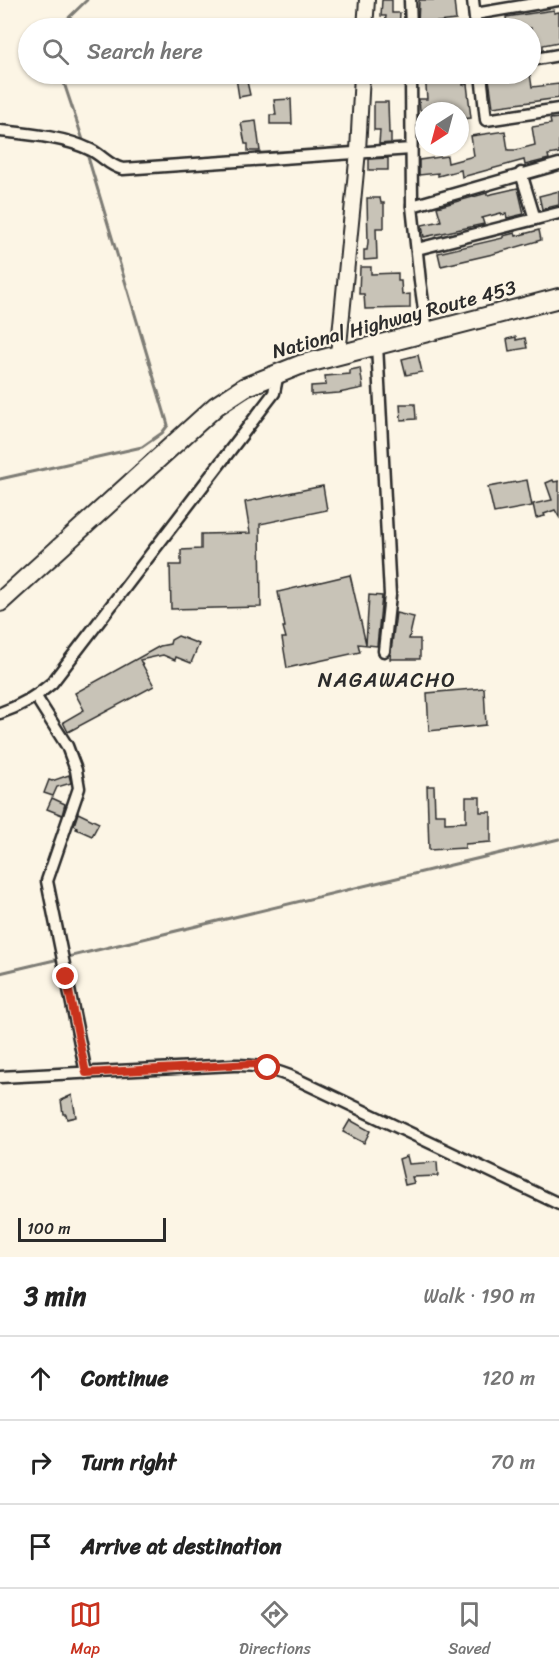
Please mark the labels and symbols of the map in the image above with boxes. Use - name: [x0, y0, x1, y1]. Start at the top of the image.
- north arrow: [415, 102, 469, 156]
- street label: National Highway Route 453: [268, 270, 520, 369]
- district label: NAGAWACHO: [318, 661, 456, 699]
- route end: [52, 963, 78, 989]
- route start: [254, 1054, 280, 1080]
- scale bar: [18, 1215, 166, 1242]

